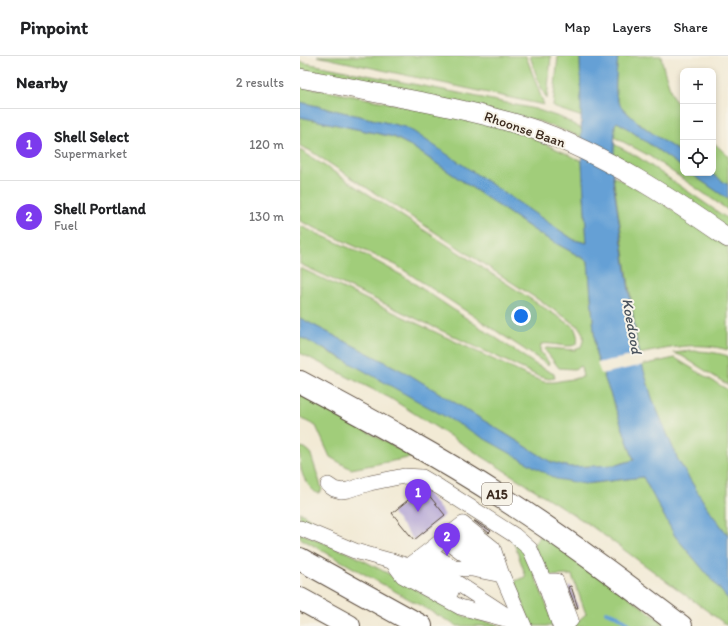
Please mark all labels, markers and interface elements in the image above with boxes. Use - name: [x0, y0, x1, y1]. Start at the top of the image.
- text: Pinpoint: [20, 16, 88, 39]
- text: Map: [565, 19, 590, 36]
- text: Layers: [612, 19, 651, 36]
- text: Share: [673, 19, 708, 36]
- map controls: [680, 68, 716, 176]
- button: +: [680, 68, 716, 104]
- text: Nearby: [16, 72, 68, 92]
- text: 2 results: [236, 75, 284, 90]
- button: −: [680, 104, 716, 140]
- street label: Rhoonse Baan: [482, 108, 568, 151]
- text: Shell Select: [54, 128, 129, 146]
- text: 1: [26, 137, 32, 152]
- text: 120 m: [249, 137, 284, 152]
- button: locate: [680, 140, 716, 176]
- text: Supermarket: [54, 146, 127, 161]
- text: Shell Portland: [54, 200, 146, 218]
- text: 2: [26, 209, 32, 224]
- text: 130 m: [249, 209, 284, 224]
- text: Fuel: [54, 218, 78, 233]
- water label: Koedood: [618, 297, 646, 357]
- your location: [511, 306, 531, 326]
- pin: 1: [405, 479, 431, 512]
- road number: A15: [482, 483, 512, 505]
- pin: 2: [434, 523, 460, 556]

